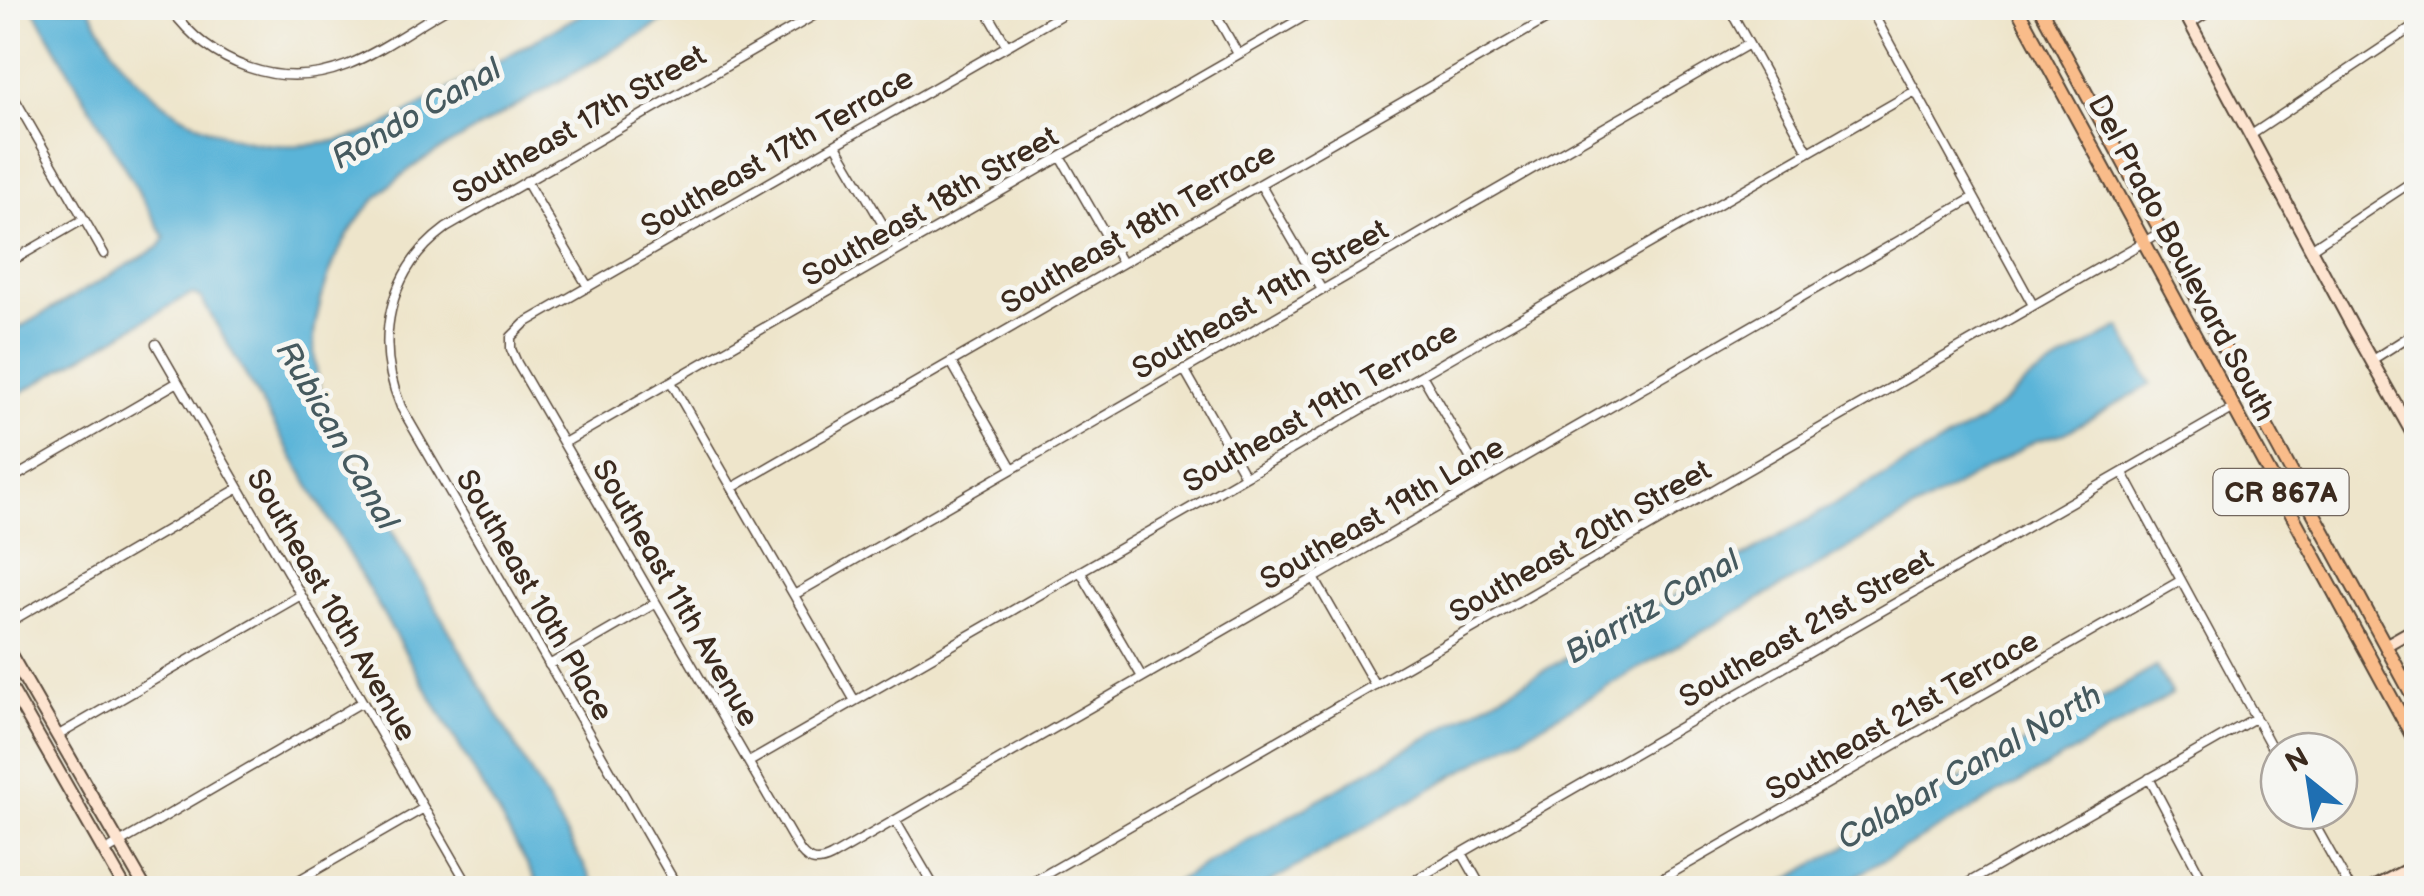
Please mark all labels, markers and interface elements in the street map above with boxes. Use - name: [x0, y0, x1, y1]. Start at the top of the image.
- street label: Southeast 17th Street: [447, 38, 712, 212]
- water label: Rondo Canal: [325, 49, 510, 178]
- street label: Southeast 17th Terrace: [635, 60, 920, 245]
- street label: Del Prado Boulevard South: [2080, 89, 2282, 428]
- street label: Southeast 18th Street: [796, 119, 1065, 295]
- street label: Southeast 18th Terrace: [995, 136, 1282, 322]
- street label: Southeast 19th Street: [1126, 212, 1395, 388]
- street label: Southeast 19th Terrace: [1177, 315, 1464, 501]
- water label: Rubican Canal: [267, 334, 407, 538]
- street label: Southeast 19th Lane: [1254, 429, 1511, 598]
- street label: Southeast 20th Street: [1444, 452, 1717, 631]
- street label: Southeast 11th Avenue: [584, 454, 766, 733]
- street label: Southeast 10th Avenue: [239, 463, 424, 748]
- street label: Southeast 10th Place: [448, 464, 621, 727]
- road number: CR 867A: [2214, 469, 2348, 515]
- water label: Biarritz Canal: [1559, 541, 1748, 673]
- street label: Southeast 21st Street: [1673, 541, 1940, 716]
- street label: Southeast 21st Terrace: [1760, 623, 2045, 809]
- water label: Calabar Canal North: [1831, 676, 2109, 859]
- north arrow: [2259, 731, 2359, 831]
- text: N: [2280, 741, 2315, 780]

